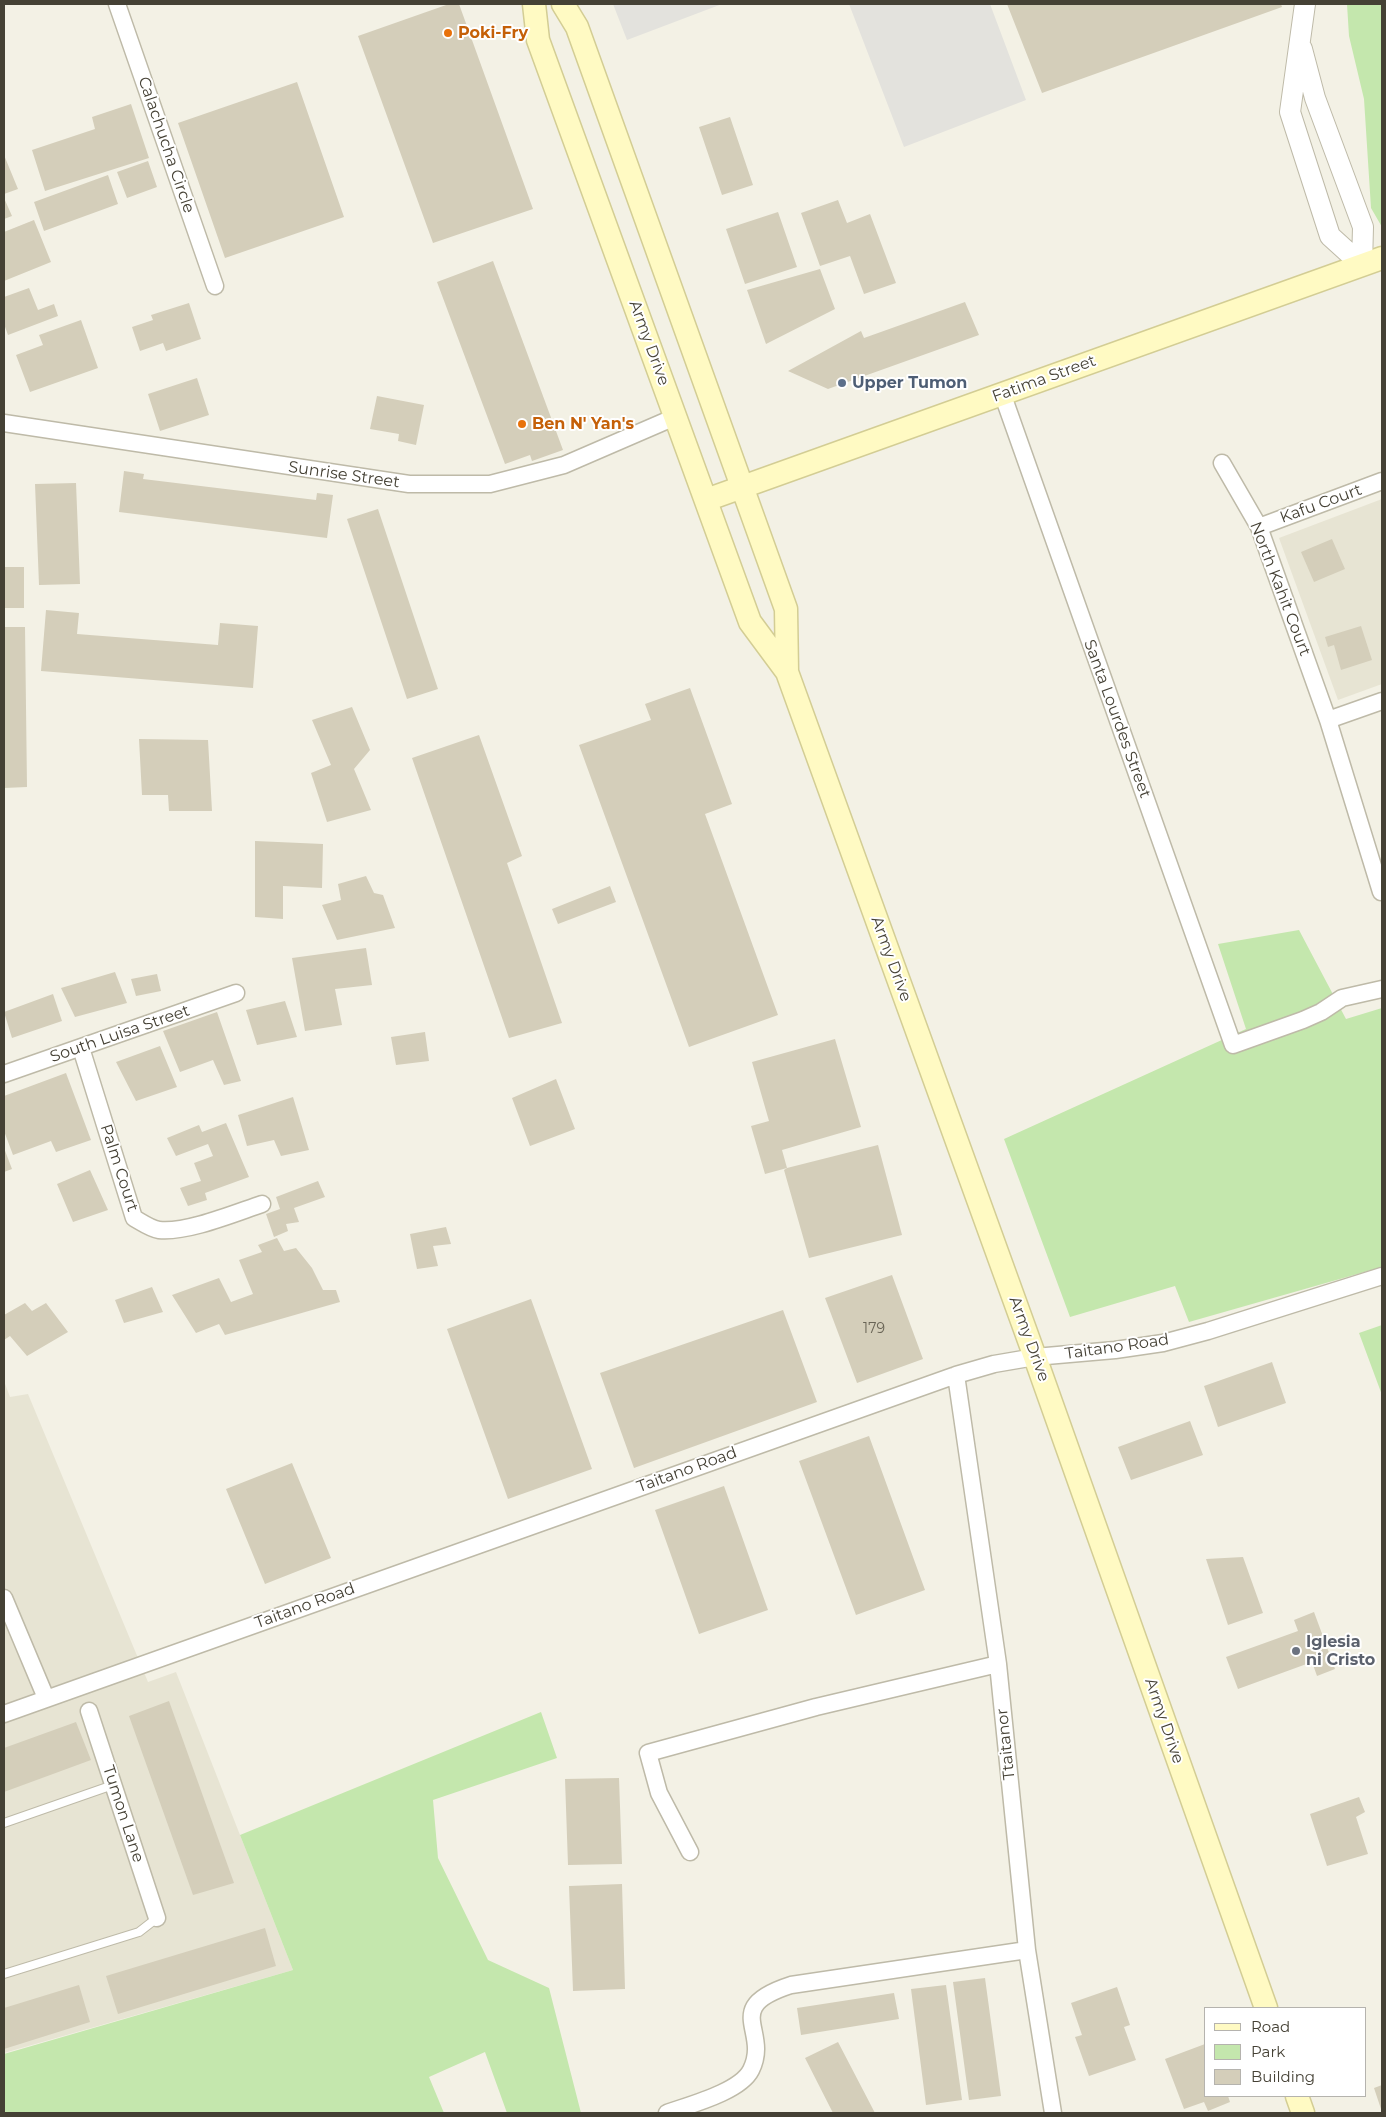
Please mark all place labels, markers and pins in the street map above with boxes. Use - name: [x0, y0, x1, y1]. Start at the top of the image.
- place label: Poki-Fry: [458, 23, 528, 43]
- marker: Poki-Fry: [442, 27, 454, 39]
- place label: Upper Tumon: [852, 373, 967, 393]
- marker: Upper Tumon: [836, 377, 848, 389]
- place label: Ben N' Yan's: [532, 414, 634, 434]
- marker: Ben N' Yan's: [516, 418, 528, 430]
- place label: Iglesia ni Cristo: [1306, 1632, 1375, 1670]
- marker: Iglesia ni Cristo: [1290, 1645, 1302, 1657]

